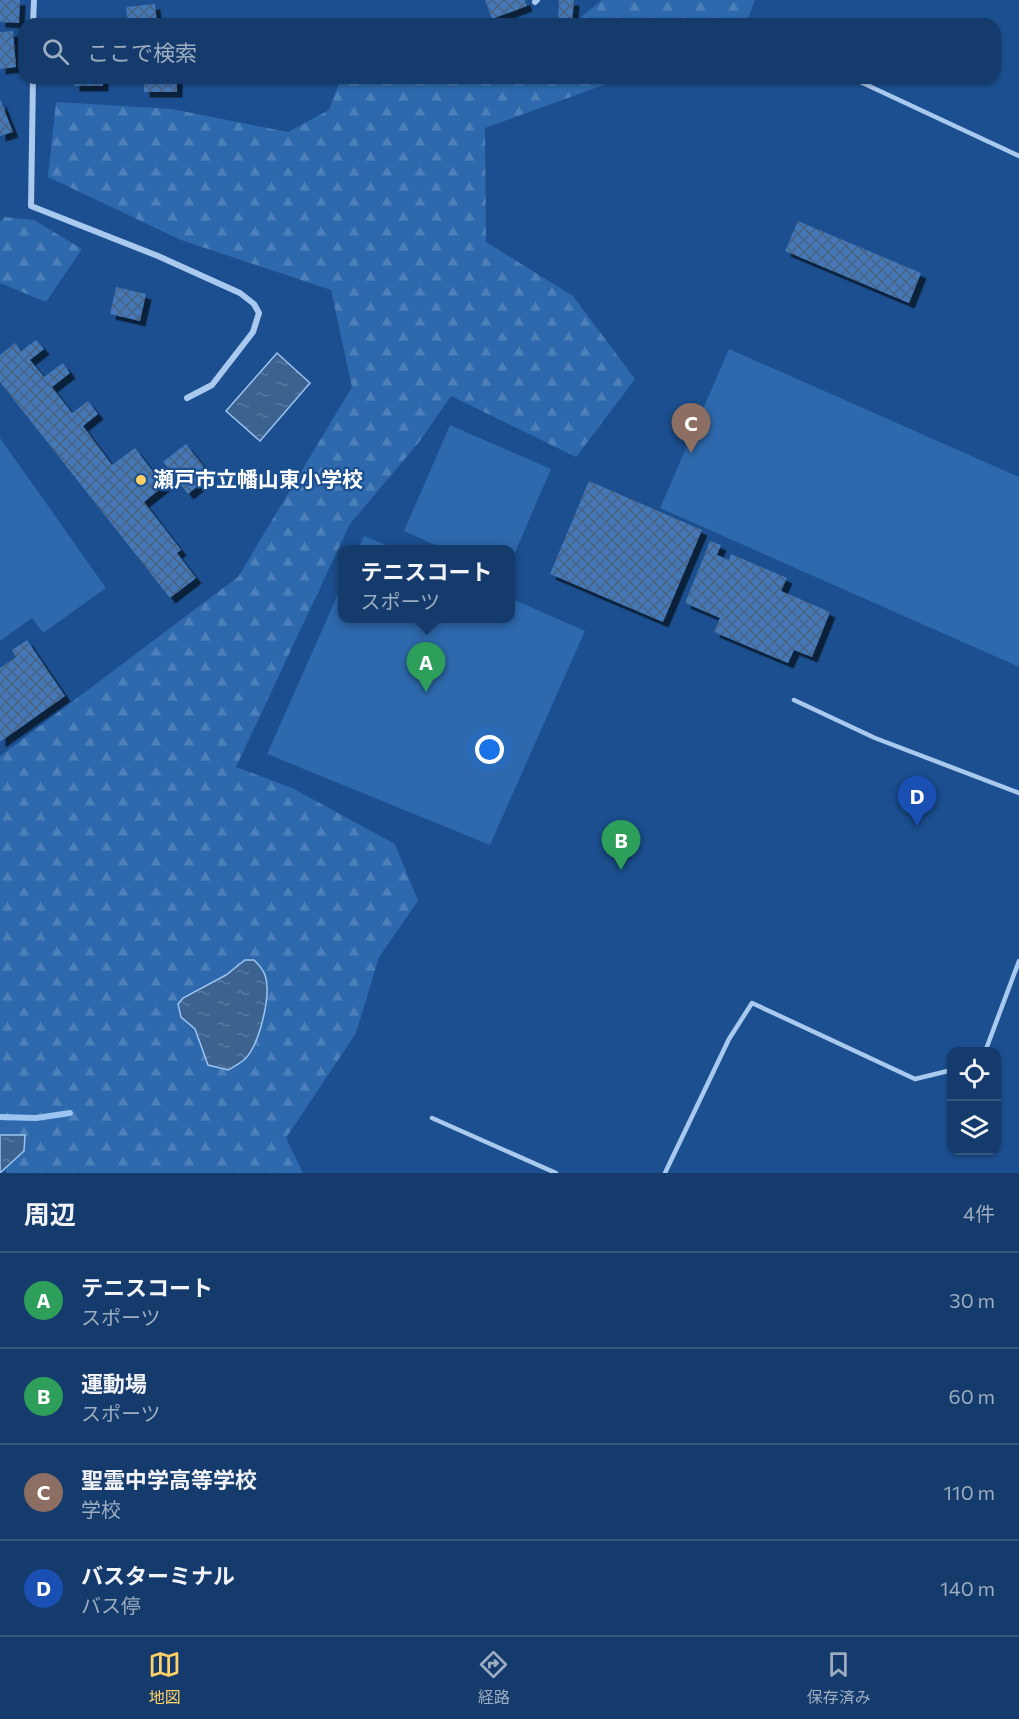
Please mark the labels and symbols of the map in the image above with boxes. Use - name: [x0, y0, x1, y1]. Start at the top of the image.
- pin: C: [672, 404, 710, 453]
- place label: 瀬戸市立幡山東小学校: [153, 466, 363, 491]
- marker: 瀬戸市立幡山東小学校: [134, 473, 148, 487]
- pin: A: [406, 642, 446, 692]
- your location: [475, 735, 504, 764]
- pin: D: [898, 776, 936, 826]
- pin: B: [602, 820, 640, 870]

